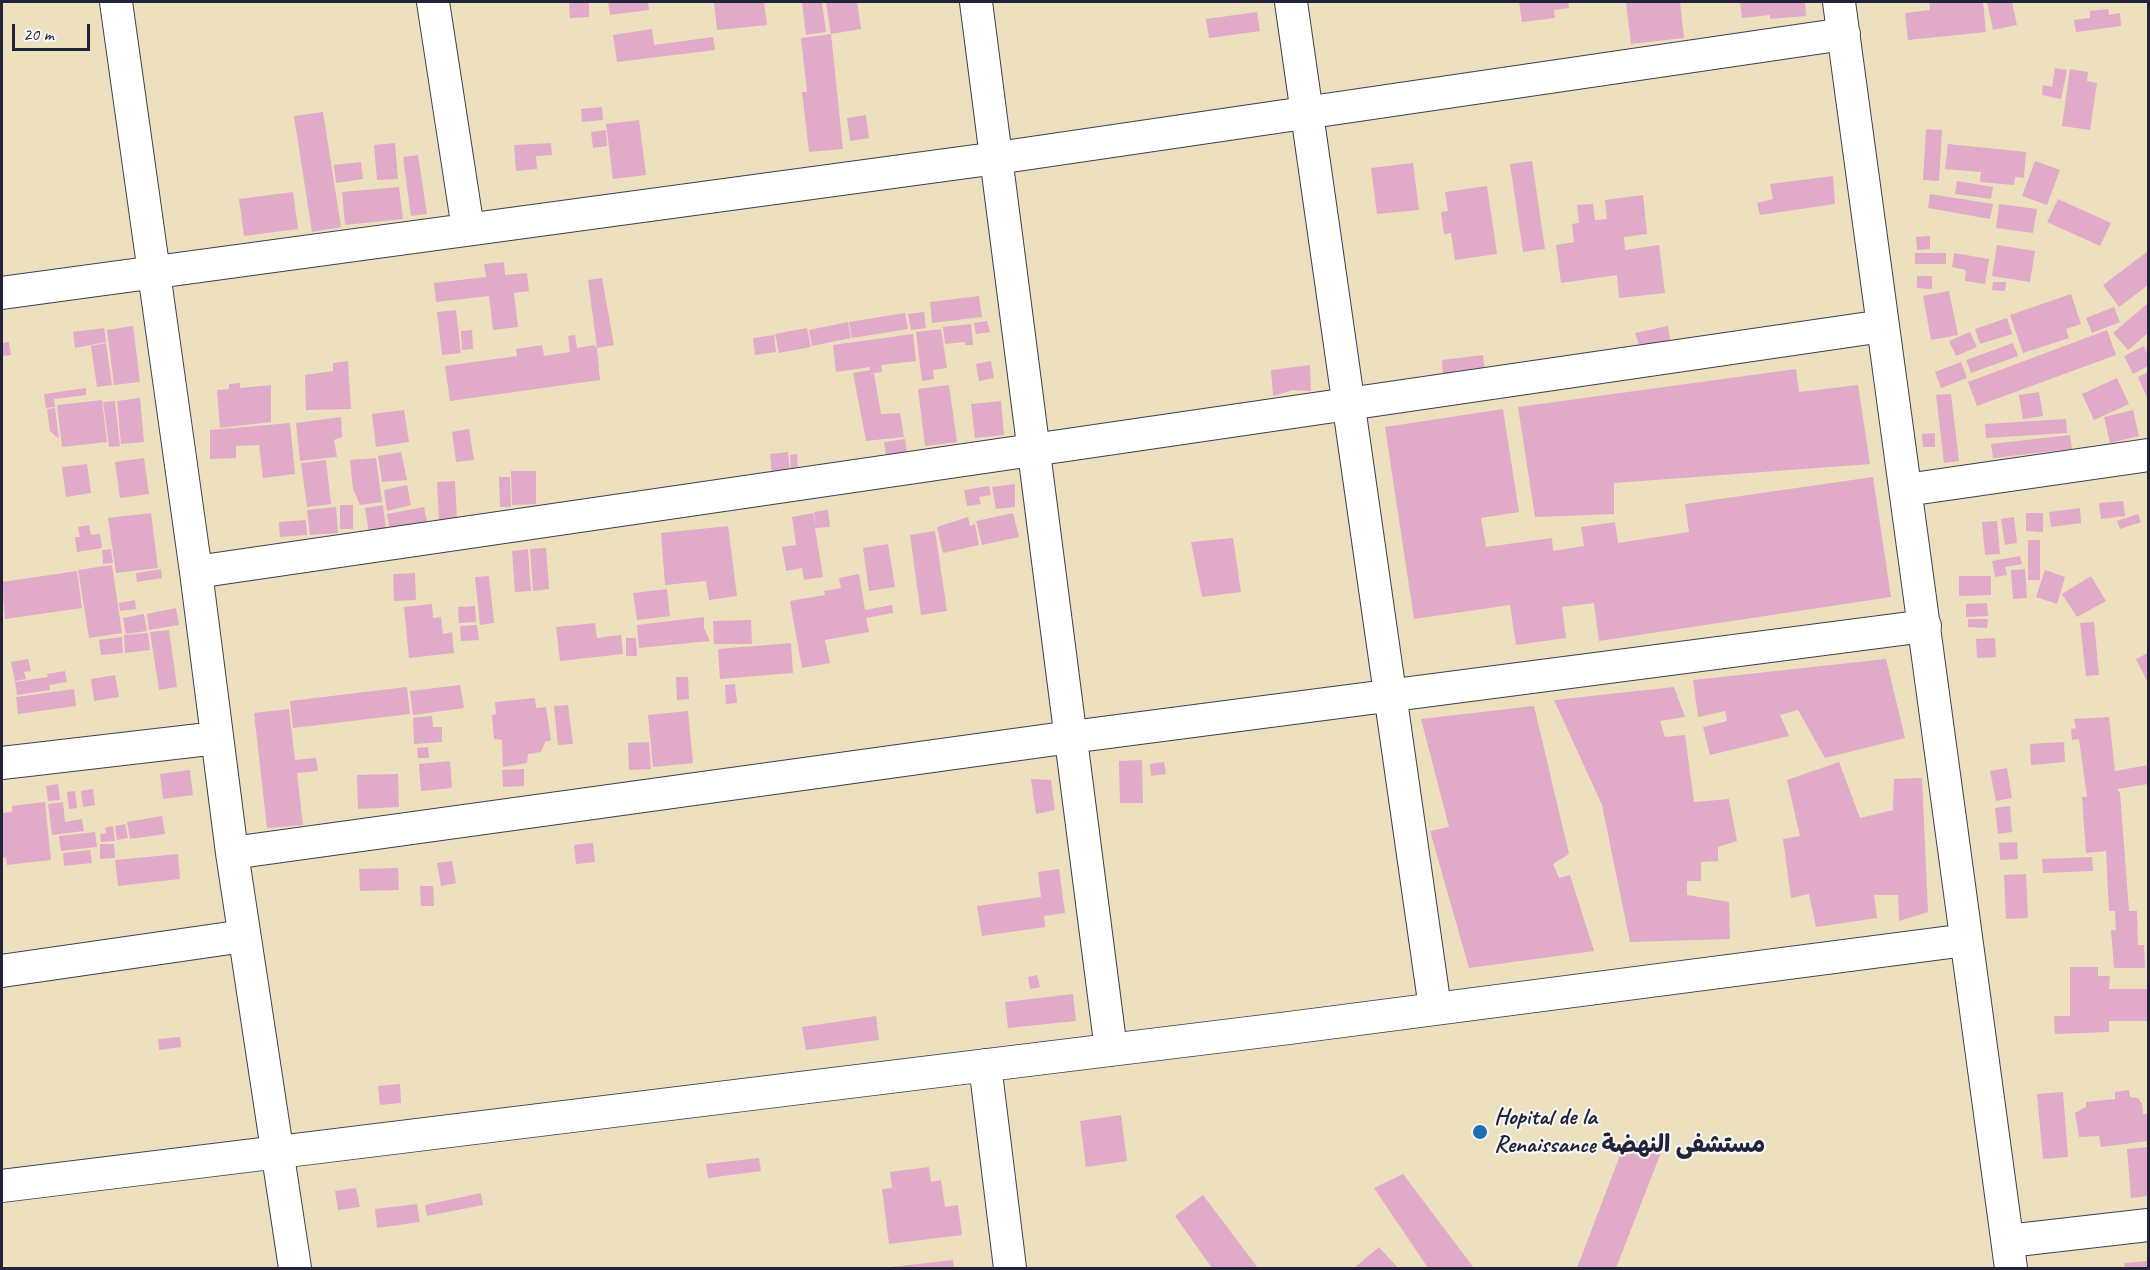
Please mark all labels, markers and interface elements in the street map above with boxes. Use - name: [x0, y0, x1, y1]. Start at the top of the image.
- scale bar: [15, 12, 93, 50]
- text: 20 m: [23, 23, 54, 45]
- place label: Hopital de la Renaissance مستشفى النهضة: [1494, 1104, 1765, 1160]
- marker: Hopital de la Renaissance مستشفى النهضة: [1471, 1123, 1489, 1141]

